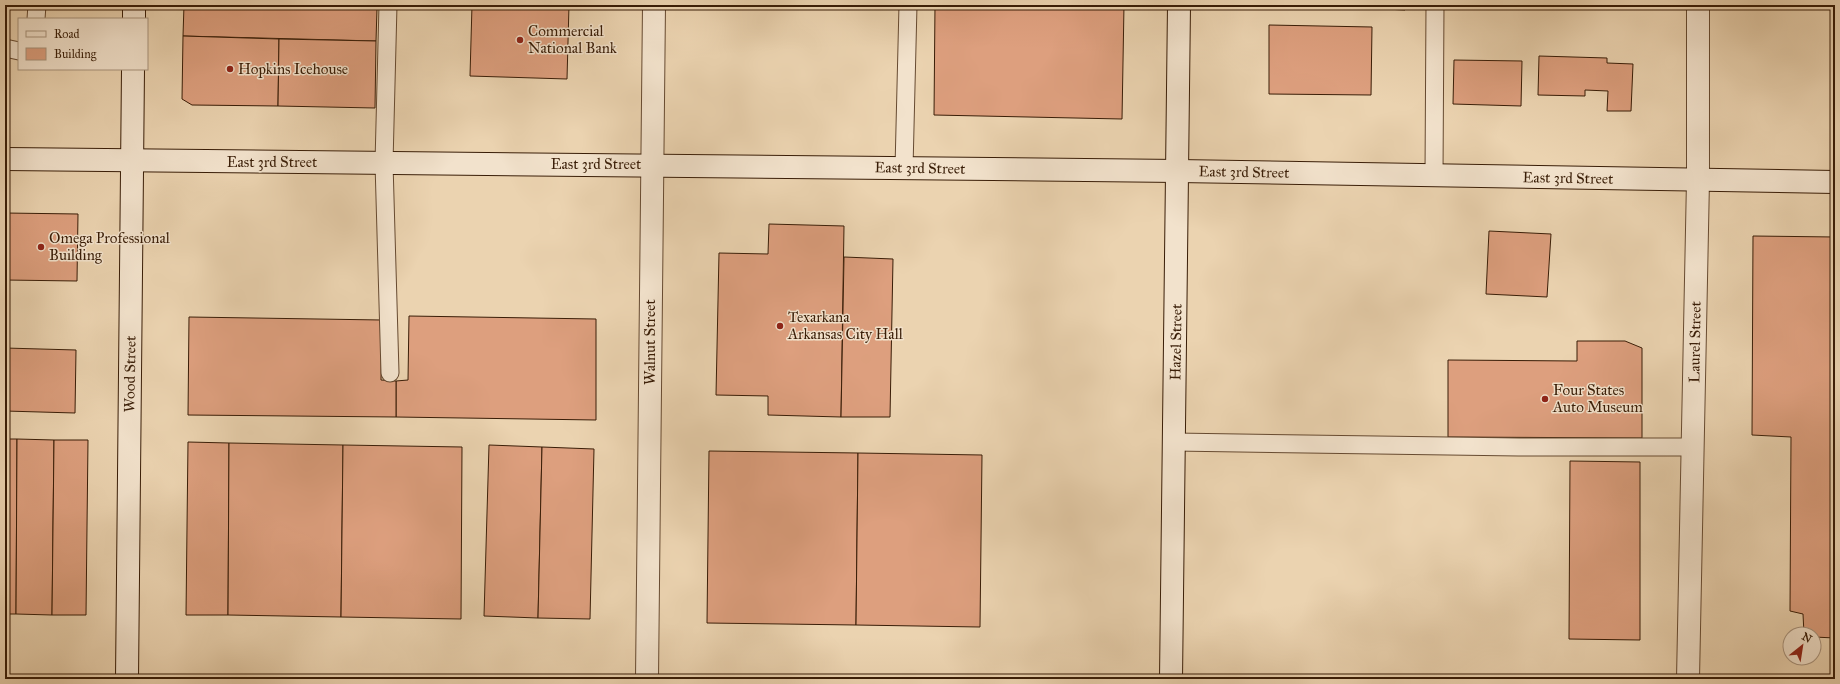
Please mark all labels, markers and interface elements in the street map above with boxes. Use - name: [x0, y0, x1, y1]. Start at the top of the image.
- legend: [18, 18, 148, 70]
- place label: Commercial National Bank: [528, 22, 617, 57]
- text: Road: [54, 27, 80, 41]
- marker: Commercial National Bank: [515, 35, 525, 45]
- text: Building: [54, 47, 97, 62]
- place label: Hopkins Icehouse: [238, 60, 348, 78]
- marker: Hopkins Icehouse: [225, 64, 235, 74]
- street label: East 3rd Street: [227, 153, 318, 171]
- street label: East 3rd Street: [551, 155, 642, 173]
- street label: East 3rd Street: [875, 158, 966, 178]
- street label: East 3rd Street: [1199, 162, 1290, 182]
- street label: East 3rd Street: [1523, 168, 1614, 188]
- place label: Omega Professional Building: [49, 229, 171, 264]
- marker: Omega Professional Building: [36, 242, 46, 252]
- street label: Walnut Street: [641, 298, 659, 385]
- street label: Laurel Street: [1685, 300, 1705, 383]
- street label: Hazel Street: [1166, 303, 1186, 381]
- place label: Texarkana Arkansas City Hall: [787, 308, 904, 343]
- marker: Texarkana Arkansas City Hall: [775, 321, 785, 331]
- street label: Wood Street: [120, 335, 140, 413]
- place label: Four States Auto Museum: [1552, 381, 1643, 416]
- marker: Four States Auto Museum: [1540, 394, 1550, 404]
- north arrow: [1782, 626, 1822, 666]
- text: N: [1799, 630, 1815, 646]

